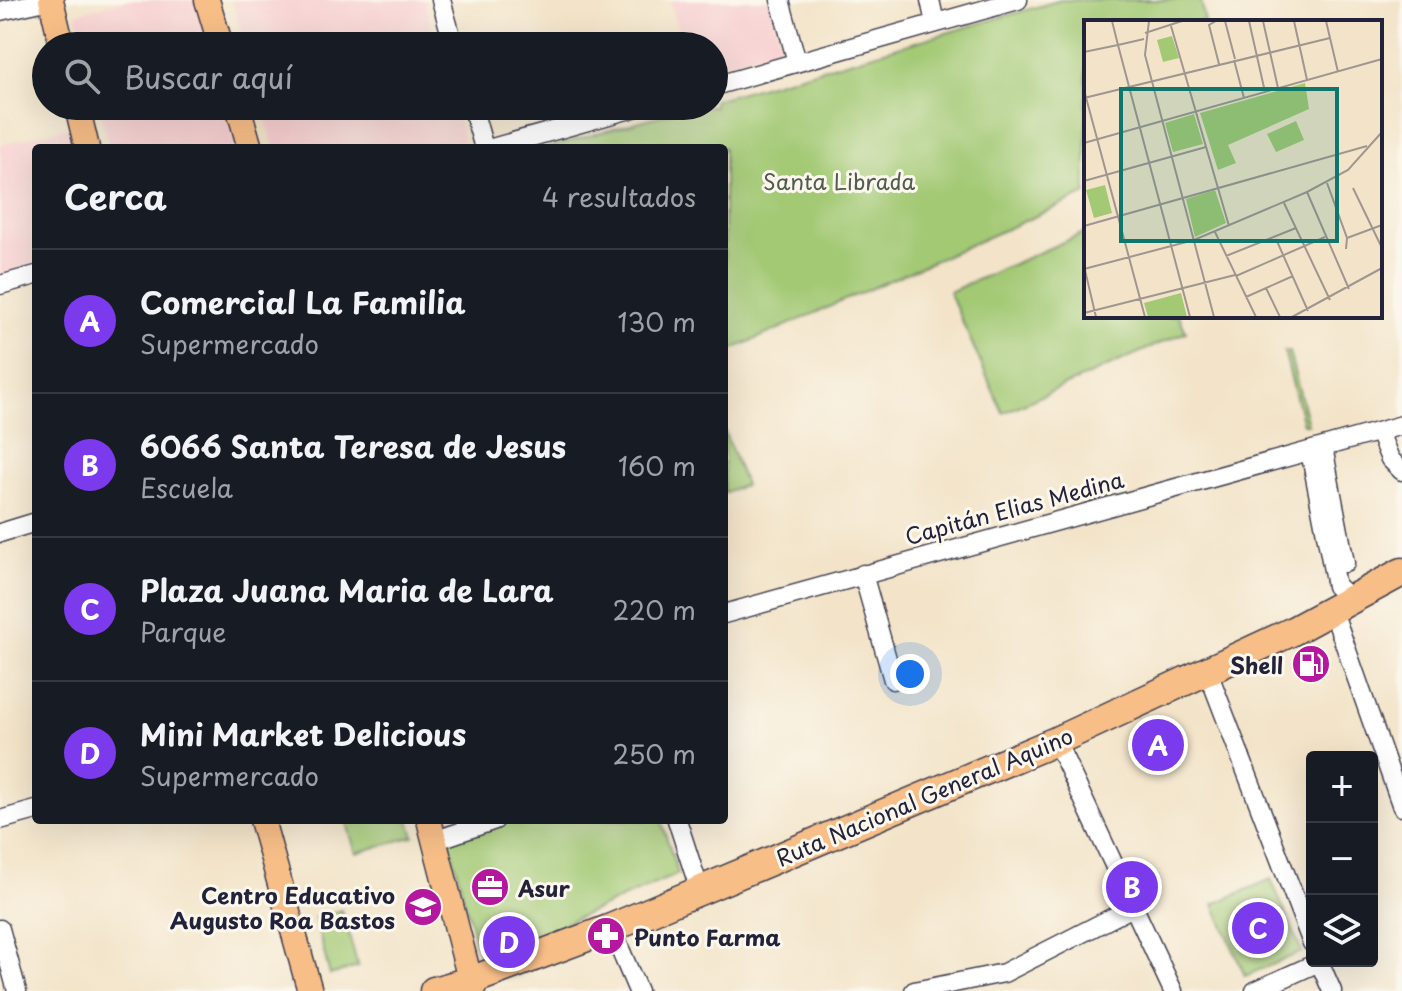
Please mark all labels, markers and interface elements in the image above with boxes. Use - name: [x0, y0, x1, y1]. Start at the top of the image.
- inset map: [1084, 20, 1382, 318]
- search box: [32, 32, 728, 120]
- icon: search: [60, 54, 104, 98]
- text: Buscar aquí: [124, 54, 293, 99]
- park label: Santa Librada: [763, 164, 915, 197]
- text: Cerca: [64, 170, 167, 222]
- text: 4 resultados: [542, 177, 696, 216]
- text: Comercial La Familia: [140, 279, 466, 324]
- text: A: [80, 302, 100, 341]
- text: 130 m: [617, 302, 696, 341]
- text: Supermercado: [140, 324, 319, 363]
- text: 6066 Santa Teresa de Jesus: [140, 423, 566, 468]
- text: B: [81, 446, 99, 485]
- text: 160 m: [618, 446, 696, 485]
- street label: Capitán Elias Medina: [901, 462, 1127, 552]
- text: Escuela: [140, 468, 233, 507]
- text: Plaza Juana Maria de Lara: [140, 567, 554, 612]
- text: C: [80, 590, 100, 629]
- text: 220 m: [612, 590, 696, 629]
- text: Parque: [140, 612, 227, 651]
- fuel station icon: Shell: [1290, 643, 1332, 685]
- place label: Shell: [1230, 648, 1283, 681]
- your location: [890, 654, 930, 694]
- text: Mini Market Delicious: [140, 711, 466, 756]
- pin: A: [1132, 715, 1184, 775]
- street label: Ruta Nacional General Aquino: [770, 718, 1078, 874]
- text: D: [80, 734, 100, 773]
- text: 250 m: [612, 734, 696, 773]
- map controls: [1306, 751, 1378, 967]
- button: +: [1306, 751, 1378, 823]
- text: Supermercado: [140, 756, 319, 795]
- button: −: [1306, 823, 1378, 895]
- pin: B: [1106, 857, 1158, 917]
- office icon: Asur: [469, 866, 511, 908]
- place label: Asur: [517, 871, 571, 904]
- place label: Centro Educativo Augusto Roa Bastos: [170, 878, 395, 936]
- school or university icon: Centro Educativo Augusto Roa Bastos: [402, 886, 444, 928]
- button: layers: [1306, 895, 1378, 967]
- pin: C: [1232, 898, 1284, 958]
- pin: D: [483, 912, 535, 972]
- pharmacy icon: Punto Farma: [585, 915, 627, 957]
- place label: Punto Farma: [634, 920, 781, 953]

